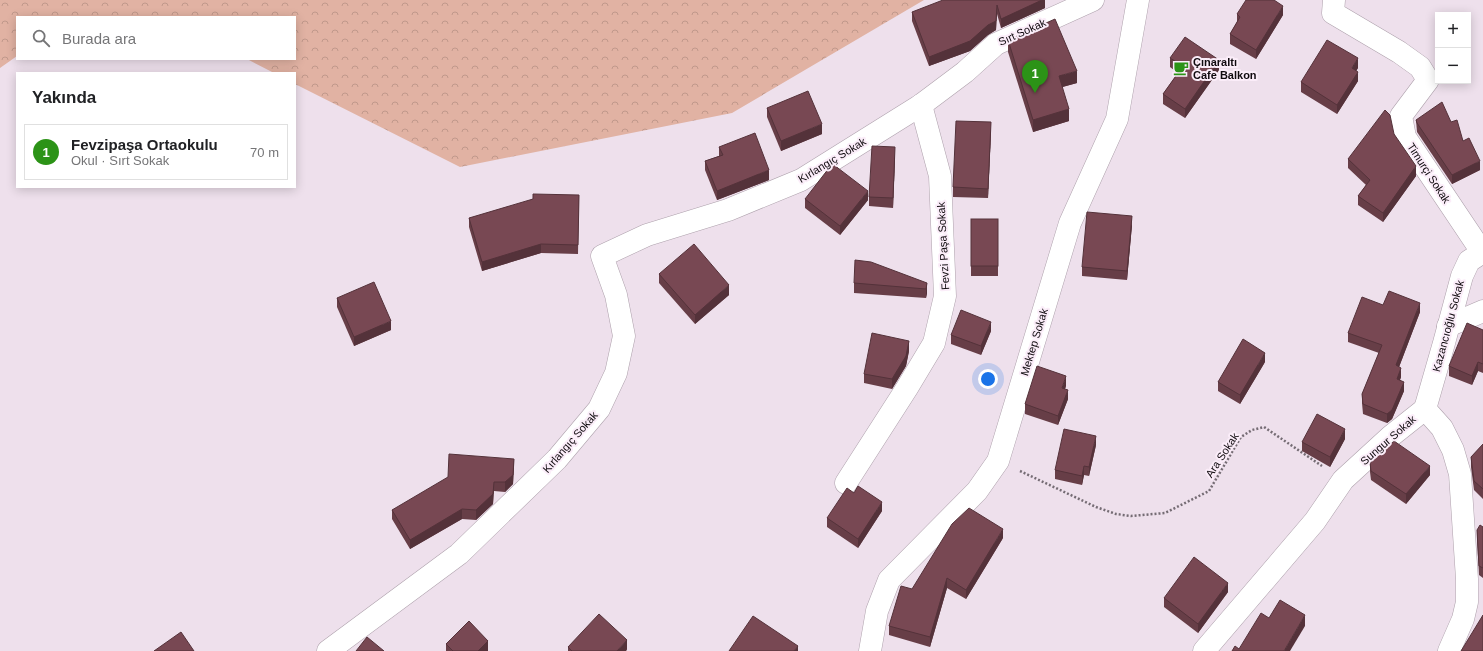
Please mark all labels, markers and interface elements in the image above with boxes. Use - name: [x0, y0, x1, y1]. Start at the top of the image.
- map controls: [1435, 12, 1471, 84]
- button: +: [1435, 12, 1471, 48]
- search box: [16, 16, 296, 60]
- street label: Sırt Sokak: [996, 16, 1048, 48]
- icon: search: [30, 27, 52, 49]
- text: Burada ara: [62, 30, 136, 47]
- button: −: [1435, 48, 1471, 84]
- place label: Çınaraltı Cafe Balkon: [1193, 56, 1257, 81]
- cafe icon: Çınaraltı Cafe Balkon: [1172, 59, 1190, 77]
- pin: 1: [1022, 60, 1048, 93]
- text: Yakında: [32, 88, 96, 107]
- street label: Kırlangıç Sokak: [796, 135, 869, 185]
- text: Fevzipaşa Ortaokulu: [71, 136, 218, 153]
- street label: Timurçi Sokak: [1405, 141, 1453, 206]
- text: 1: [42, 145, 50, 160]
- text: 70 m: [250, 145, 279, 160]
- text: Okul · Sırt Sokak: [71, 153, 169, 168]
- street label: Fevzi Paşa Sokak: [935, 201, 951, 290]
- street label: Kazancıoğlu Sokak: [1430, 278, 1466, 373]
- street label: Mektep Sokak: [1018, 306, 1050, 377]
- your location: [978, 369, 998, 389]
- street label: Kırlangıç Sokak: [540, 409, 600, 475]
- street label: Sungur Sokak: [1358, 412, 1418, 467]
- street label: Ara Sokak: [1203, 430, 1241, 480]

